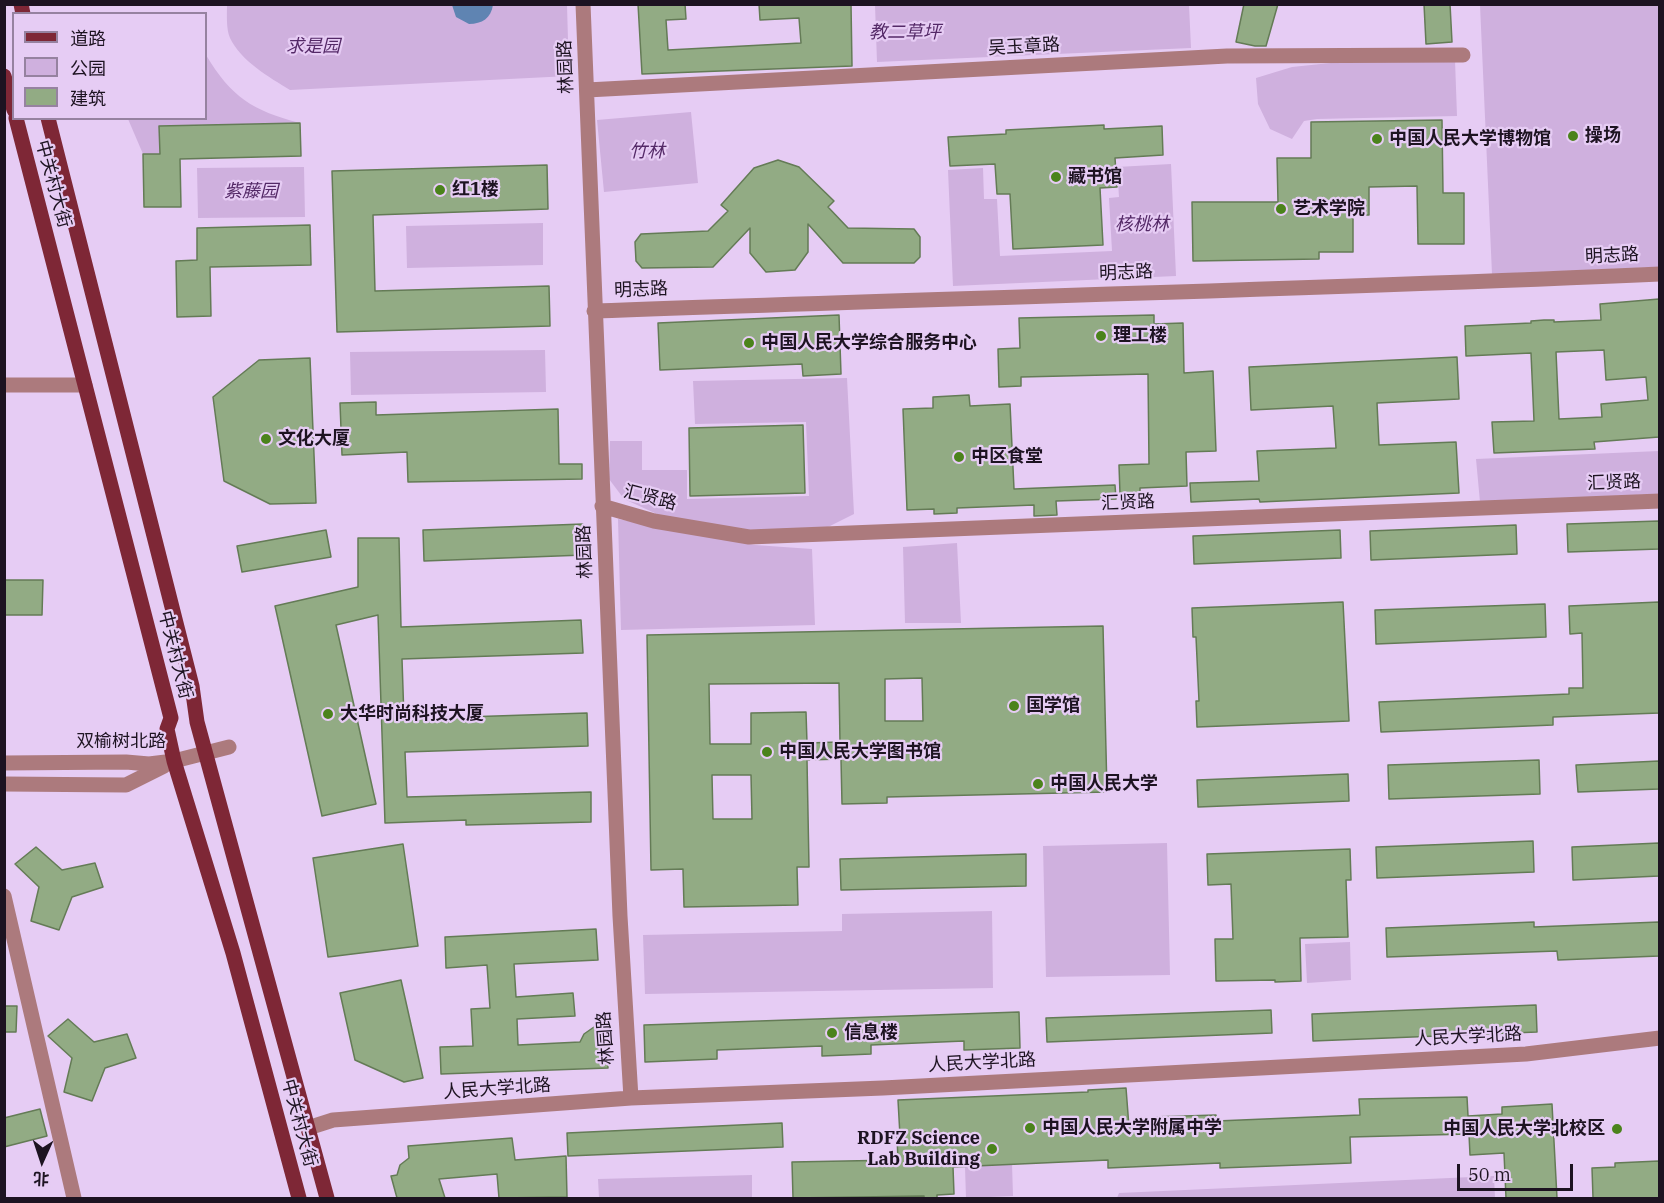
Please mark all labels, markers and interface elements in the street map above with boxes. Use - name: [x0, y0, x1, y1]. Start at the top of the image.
- legend: [12, 12, 207, 120]
- park label: 教二草坪: [869, 22, 941, 44]
- text: 道路: [70, 27, 106, 50]
- street label: 吴玉章路: [987, 34, 1061, 60]
- park label: 求是园: [286, 36, 340, 58]
- street label: 林园路: [554, 40, 578, 94]
- text: 公园: [70, 57, 106, 80]
- text: 建筑: [70, 87, 106, 110]
- place label: 操场: [1585, 125, 1621, 147]
- place label: 中国人民大学博物馆: [1389, 128, 1551, 150]
- marker: 操场: [1566, 129, 1580, 143]
- marker: 中国人民大学博物馆: [1370, 132, 1384, 146]
- street label: 中关村大街: [31, 138, 75, 230]
- park label: 竹林: [629, 141, 665, 163]
- place label: 藏书馆: [1068, 166, 1122, 188]
- marker: 藏书馆: [1049, 170, 1063, 184]
- place label: 红1楼: [452, 179, 499, 201]
- park label: 紫藤园: [224, 181, 278, 203]
- marker: 红1楼: [433, 183, 447, 197]
- place label: 艺术学院: [1293, 198, 1365, 220]
- marker: 艺术学院: [1274, 202, 1288, 216]
- park label: 核桃林: [1115, 214, 1169, 236]
- street label: 明志路: [1584, 244, 1640, 268]
- street label: 明志路: [1099, 261, 1153, 285]
- street label: 明志路: [614, 278, 668, 302]
- place label: 理工楼: [1113, 325, 1167, 347]
- marker: 理工楼: [1094, 329, 1108, 343]
- place label: 中国人民大学综合服务中心: [761, 332, 977, 354]
- marker: 中国人民大学综合服务中心: [742, 336, 756, 350]
- place label: 文化大厦: [278, 428, 350, 450]
- marker: 文化大厦: [259, 432, 273, 446]
- place label: 中区食堂: [971, 446, 1043, 468]
- marker: 中区食堂: [952, 450, 966, 464]
- street label: 汇贤路: [1587, 471, 1641, 495]
- street label: 汇贤路: [621, 481, 679, 515]
- street label: 汇贤路: [1101, 491, 1155, 515]
- street label: 林园路: [573, 525, 597, 579]
- street label: 中关村大街: [154, 609, 196, 701]
- place label: 国学馆: [1026, 695, 1080, 717]
- marker: 国学馆: [1007, 699, 1021, 713]
- place label: 大华时尚科技大厦: [340, 703, 484, 725]
- marker: 大华时尚科技大厦: [321, 707, 335, 721]
- street label: 双榆树北路: [76, 731, 166, 753]
- place label: 中国人民大学图书馆: [779, 741, 941, 763]
- marker: 中国人民大学图书馆: [760, 745, 774, 759]
- place label: 中国人民大学: [1050, 773, 1158, 795]
- marker: 中国人民大学: [1031, 777, 1045, 791]
- street label: 林园路: [593, 1010, 619, 1066]
- place label: 信息楼: [844, 1022, 898, 1044]
- street label: 人民大学北路: [1414, 1023, 1522, 1051]
- marker: 信息楼: [825, 1026, 839, 1040]
- street label: 人民大学北路: [928, 1049, 1036, 1077]
- street label: 人民大学北路: [442, 1074, 552, 1104]
- street label: 中关村大街: [277, 1077, 321, 1169]
- place label: 中国人民大学附属中学: [1042, 1117, 1222, 1139]
- place label: 中国人民大学北校区: [1443, 1118, 1605, 1140]
- marker: 中国人民大学附属中学: [1023, 1121, 1037, 1135]
- marker: 中国人民大学北校区: [1610, 1122, 1624, 1136]
- place label: RDFZ Science Lab Building: [857, 1128, 980, 1170]
- north arrow: [12, 1131, 72, 1191]
- marker: RDFZ Science Lab Building: [985, 1142, 999, 1156]
- scale bar: [1460, 1152, 1576, 1190]
- text: 50 m: [1468, 1163, 1511, 1186]
- text: 北: [33, 1169, 50, 1189]

